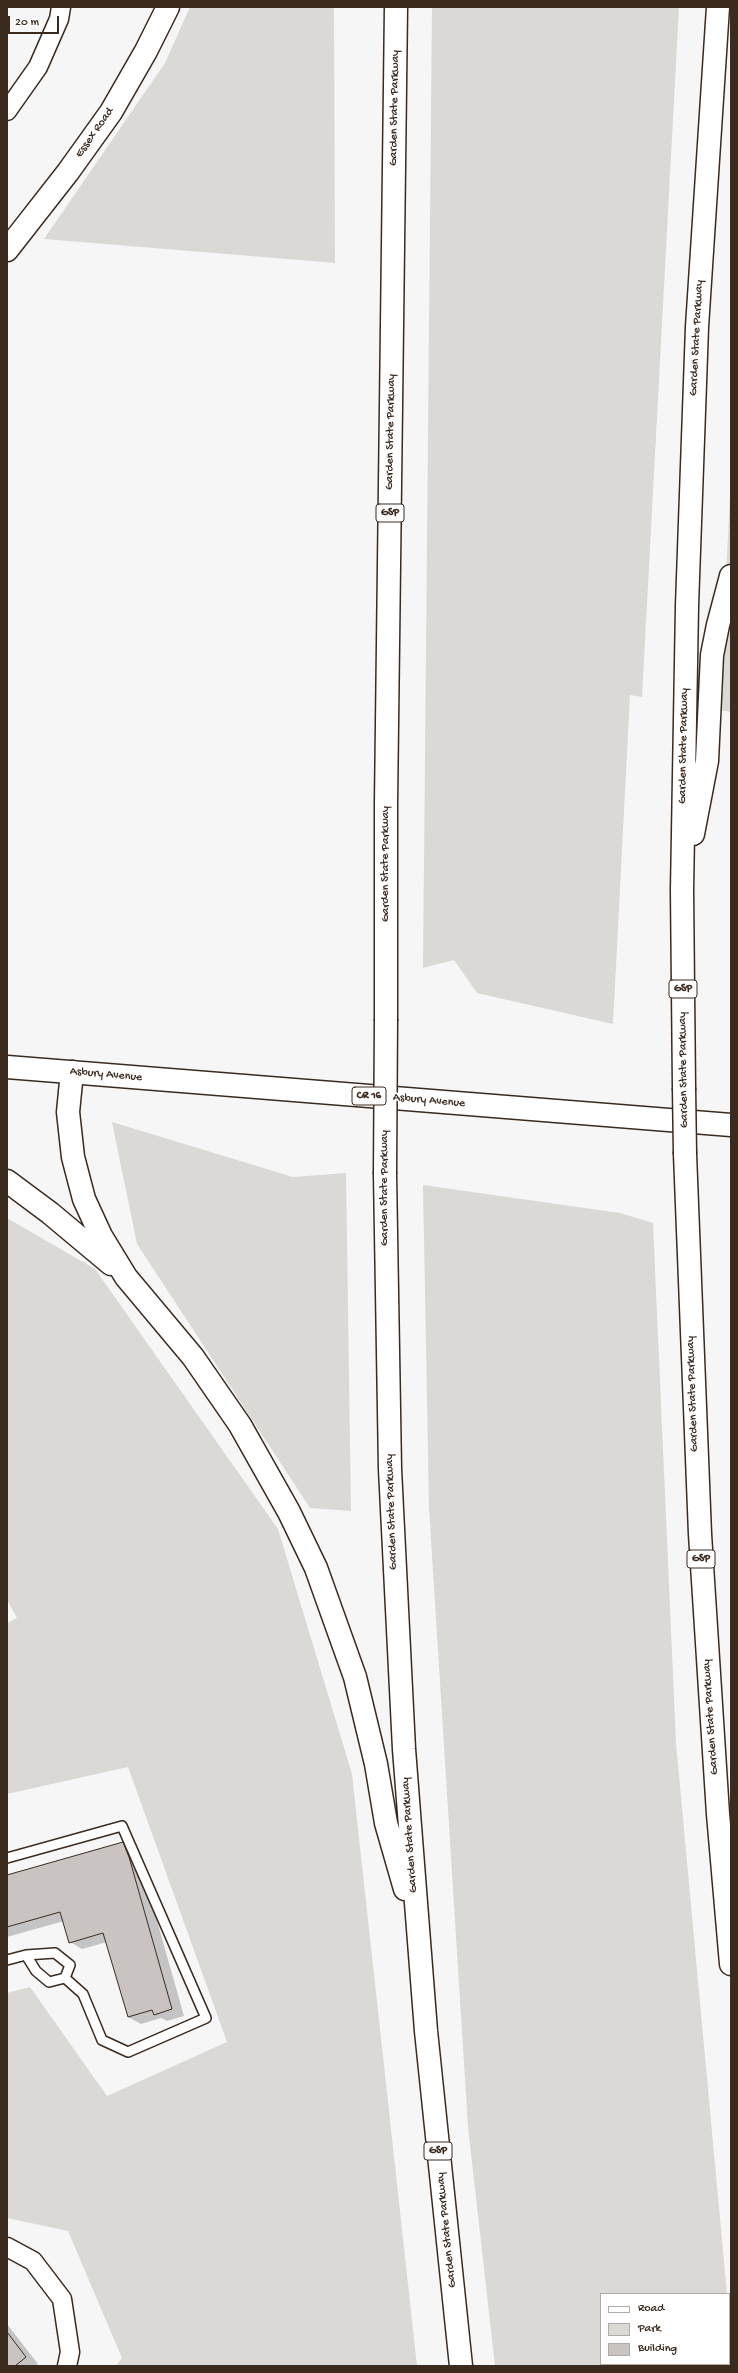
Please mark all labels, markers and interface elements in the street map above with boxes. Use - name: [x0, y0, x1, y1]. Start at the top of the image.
- scale bar: [10, 8, 61, 34]
- text: 20 m: [15, 16, 39, 30]
- street label: Garden State Parkway: [387, 50, 403, 166]
- street label: Essex Road: [73, 105, 117, 161]
- street label: Garden State Parkway: [687, 280, 707, 396]
- street label: Garden State Parkway: [383, 374, 399, 490]
- road number: GSP: [376, 504, 404, 522]
- street label: Garden State Parkway: [676, 688, 692, 804]
- street label: Garden State Parkway: [379, 806, 393, 922]
- road number: GSP: [669, 980, 697, 998]
- street label: Garden State Parkway: [676, 1012, 692, 1128]
- street label: Asbury Avenue: [69, 1065, 143, 1085]
- road number: CR 16: [352, 1087, 386, 1105]
- street label: Asbury Avenue: [392, 1091, 466, 1111]
- street label: Garden State Parkway: [378, 1130, 392, 1246]
- street label: Garden State Parkway: [684, 1336, 702, 1452]
- street label: Garden State Parkway: [383, 1454, 401, 1570]
- road number: GSP: [687, 1550, 715, 1568]
- street label: Garden State Parkway: [700, 1659, 722, 1775]
- street label: Garden State Parkway: [399, 1777, 421, 1893]
- road number: GSP: [424, 2142, 452, 2160]
- street label: Garden State Parkway: [434, 2172, 460, 2288]
- legend: [600, 2293, 730, 2365]
- text: Road: [638, 2302, 664, 2316]
- text: Park: [638, 2322, 661, 2336]
- text: Building: [638, 2342, 677, 2356]

